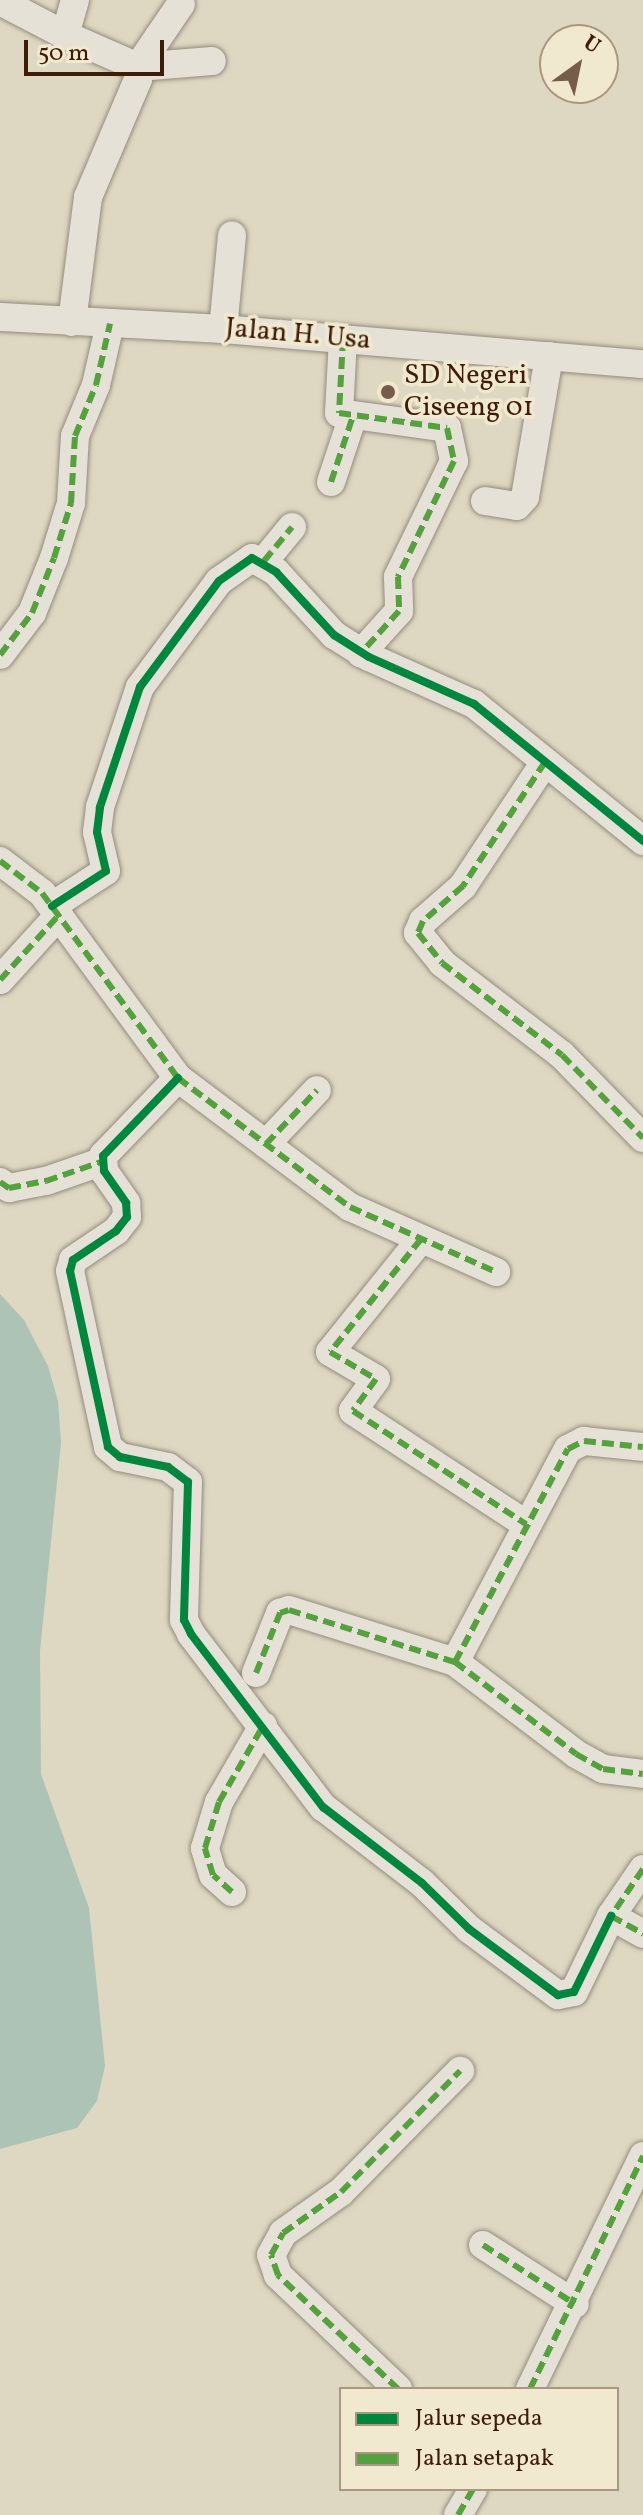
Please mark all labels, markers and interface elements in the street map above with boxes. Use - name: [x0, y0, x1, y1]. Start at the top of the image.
- scale bar: [28, 24, 168, 74]
- north arrow: [539, 24, 619, 104]
- text: U: [576, 28, 606, 62]
- text: 50 m: [38, 37, 90, 71]
- street label: Jalan H. Usa: [224, 312, 372, 358]
- place label: SD Negeri Ciseeng 01: [404, 359, 534, 425]
- marker: SD Negeri Ciseeng 01: [379, 383, 397, 401]
- legend: [339, 2387, 619, 2491]
- text: Jalur sepeda: [415, 2402, 543, 2436]
- text: Jalan setapak: [415, 2442, 554, 2476]

